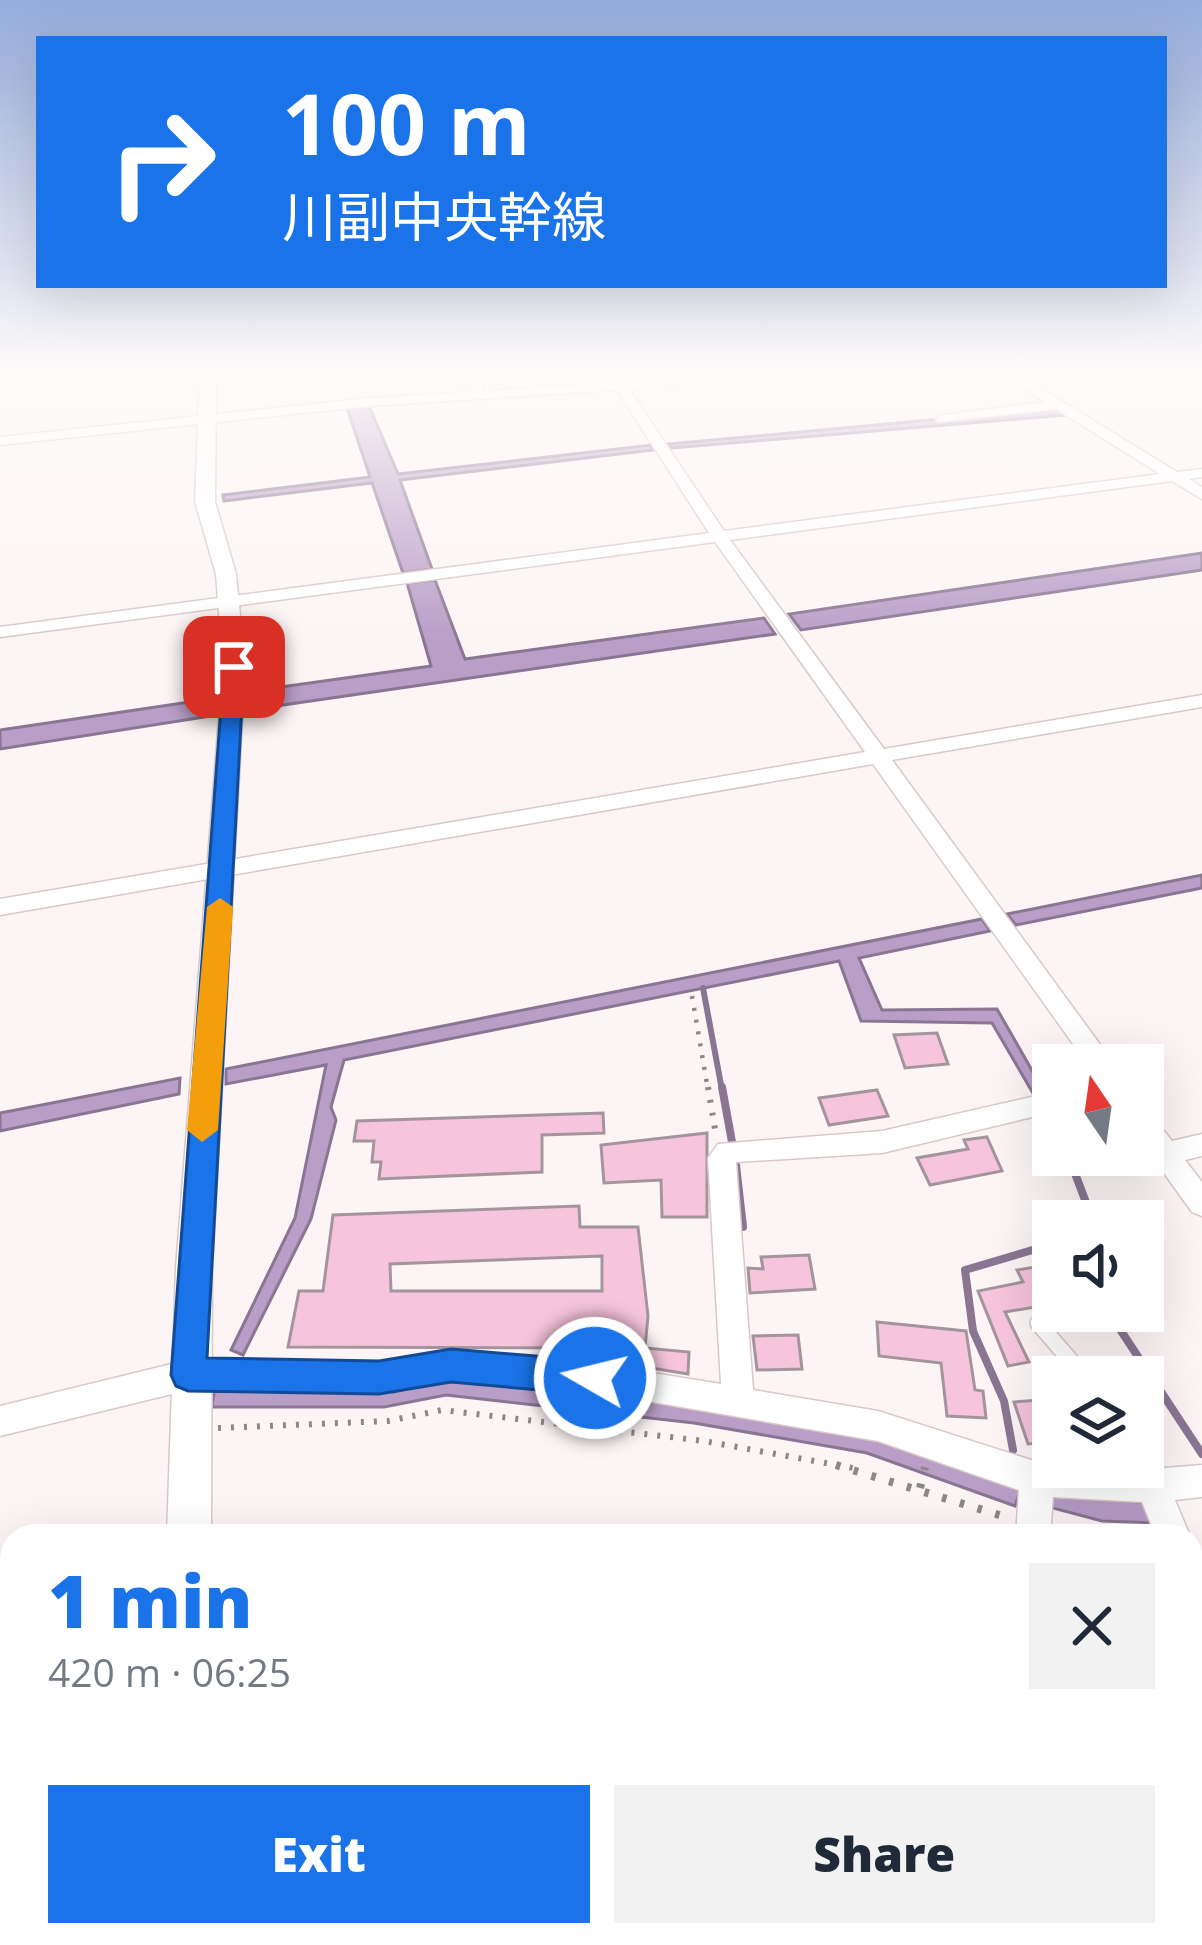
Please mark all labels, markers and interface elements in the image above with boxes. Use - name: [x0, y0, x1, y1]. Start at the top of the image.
- text: 100 m: [282, 65, 530, 180]
- icon: right: [84, 84, 240, 240]
- text: 川副中央幹線: [282, 179, 606, 253]
- pin: [183, 616, 285, 718]
- icon: arrive: [201, 634, 267, 700]
- north arrow: [1032, 1044, 1164, 1176]
- map controls: [1032, 1044, 1164, 1488]
- button: sound: [1032, 1200, 1164, 1332]
- position arrow: [532, 1315, 658, 1441]
- button: layers: [1032, 1356, 1164, 1488]
- text: 1 min: [48, 1551, 253, 1649]
- button: close: [1029, 1563, 1155, 1689]
- text: 420 m · 06:25: [48, 1645, 291, 1698]
- button: Exit: [48, 1785, 590, 1923]
- button: Share: [614, 1785, 1155, 1923]

